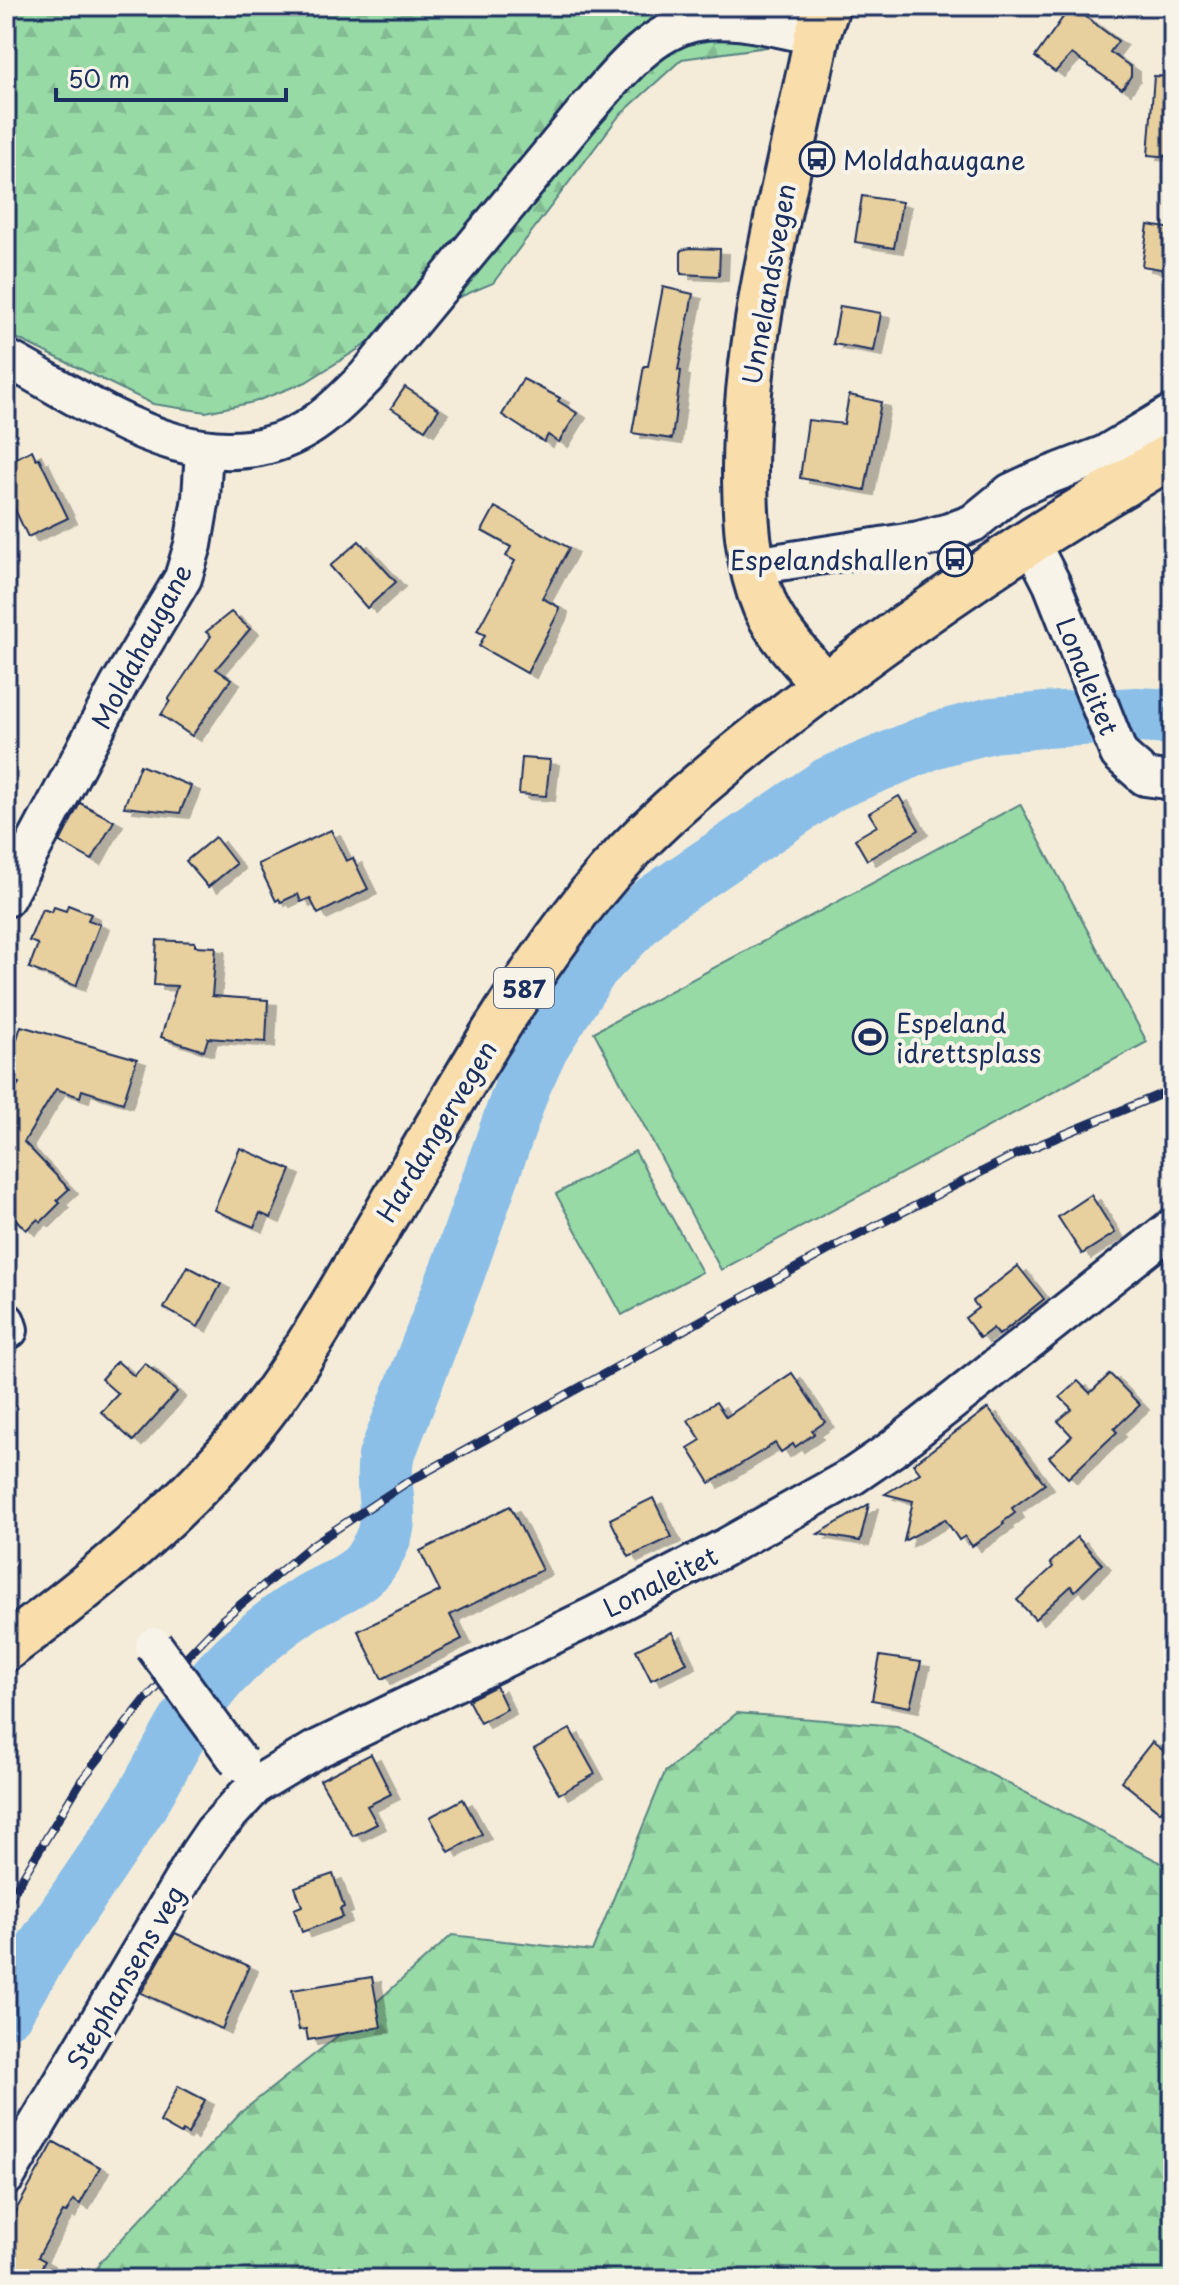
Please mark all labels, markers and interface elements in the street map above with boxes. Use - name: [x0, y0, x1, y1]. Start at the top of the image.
- scale bar: [56, 52, 286, 102]
- text: 50 m: [68, 60, 130, 96]
- bus stop icon: Moldahaugane: [798, 140, 836, 178]
- place label: Moldahaugane: [843, 140, 1026, 179]
- street label: Unnelandsvegen: [731, 180, 805, 388]
- place label: Espelandshallen: [730, 540, 929, 579]
- bus stop icon: Espelandshallen: [936, 540, 974, 578]
- street label: Moldahaugane: [81, 556, 201, 736]
- street label: Lonaleitet: [1047, 611, 1129, 741]
- road number: 587: [494, 968, 554, 1008]
- place label: Espeland idrettsplass: [896, 1003, 1041, 1072]
- sports icon: Espeland idrettsplass: [851, 1018, 889, 1056]
- street label: Hardangervegen: [366, 1033, 506, 1229]
- street label: Lonaleitet: [596, 1535, 724, 1627]
- street label: Stephansens veg: [56, 1878, 194, 2076]

